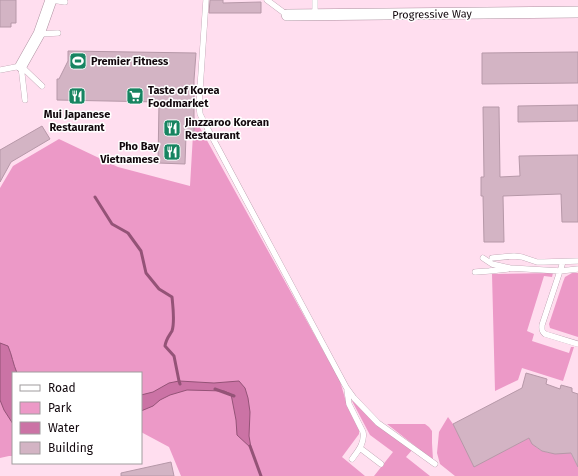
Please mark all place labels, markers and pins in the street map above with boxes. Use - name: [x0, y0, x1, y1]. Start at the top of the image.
- sports icon: Premier Fitness: [68, 51, 88, 71]
- place label: Premier Fitness: [91, 55, 169, 68]
- place label: Taste of Korea Foodmarket: [148, 84, 220, 110]
- restaurant icon: Mui Japanese Restaurant: [67, 86, 87, 106]
- supermarket icon: Taste of Korea Foodmarket: [125, 86, 145, 106]
- place label: Mui Japanese Restaurant: [44, 108, 110, 134]
- place label: Jinzzaroo Korean Restaurant: [184, 116, 269, 142]
- restaurant icon: Jinzzaroo Korean Restaurant: [162, 118, 182, 138]
- place label: Pho Bay Vietnamese: [99, 140, 159, 166]
- restaurant icon: Pho Bay Vietnamese: [162, 142, 182, 162]

